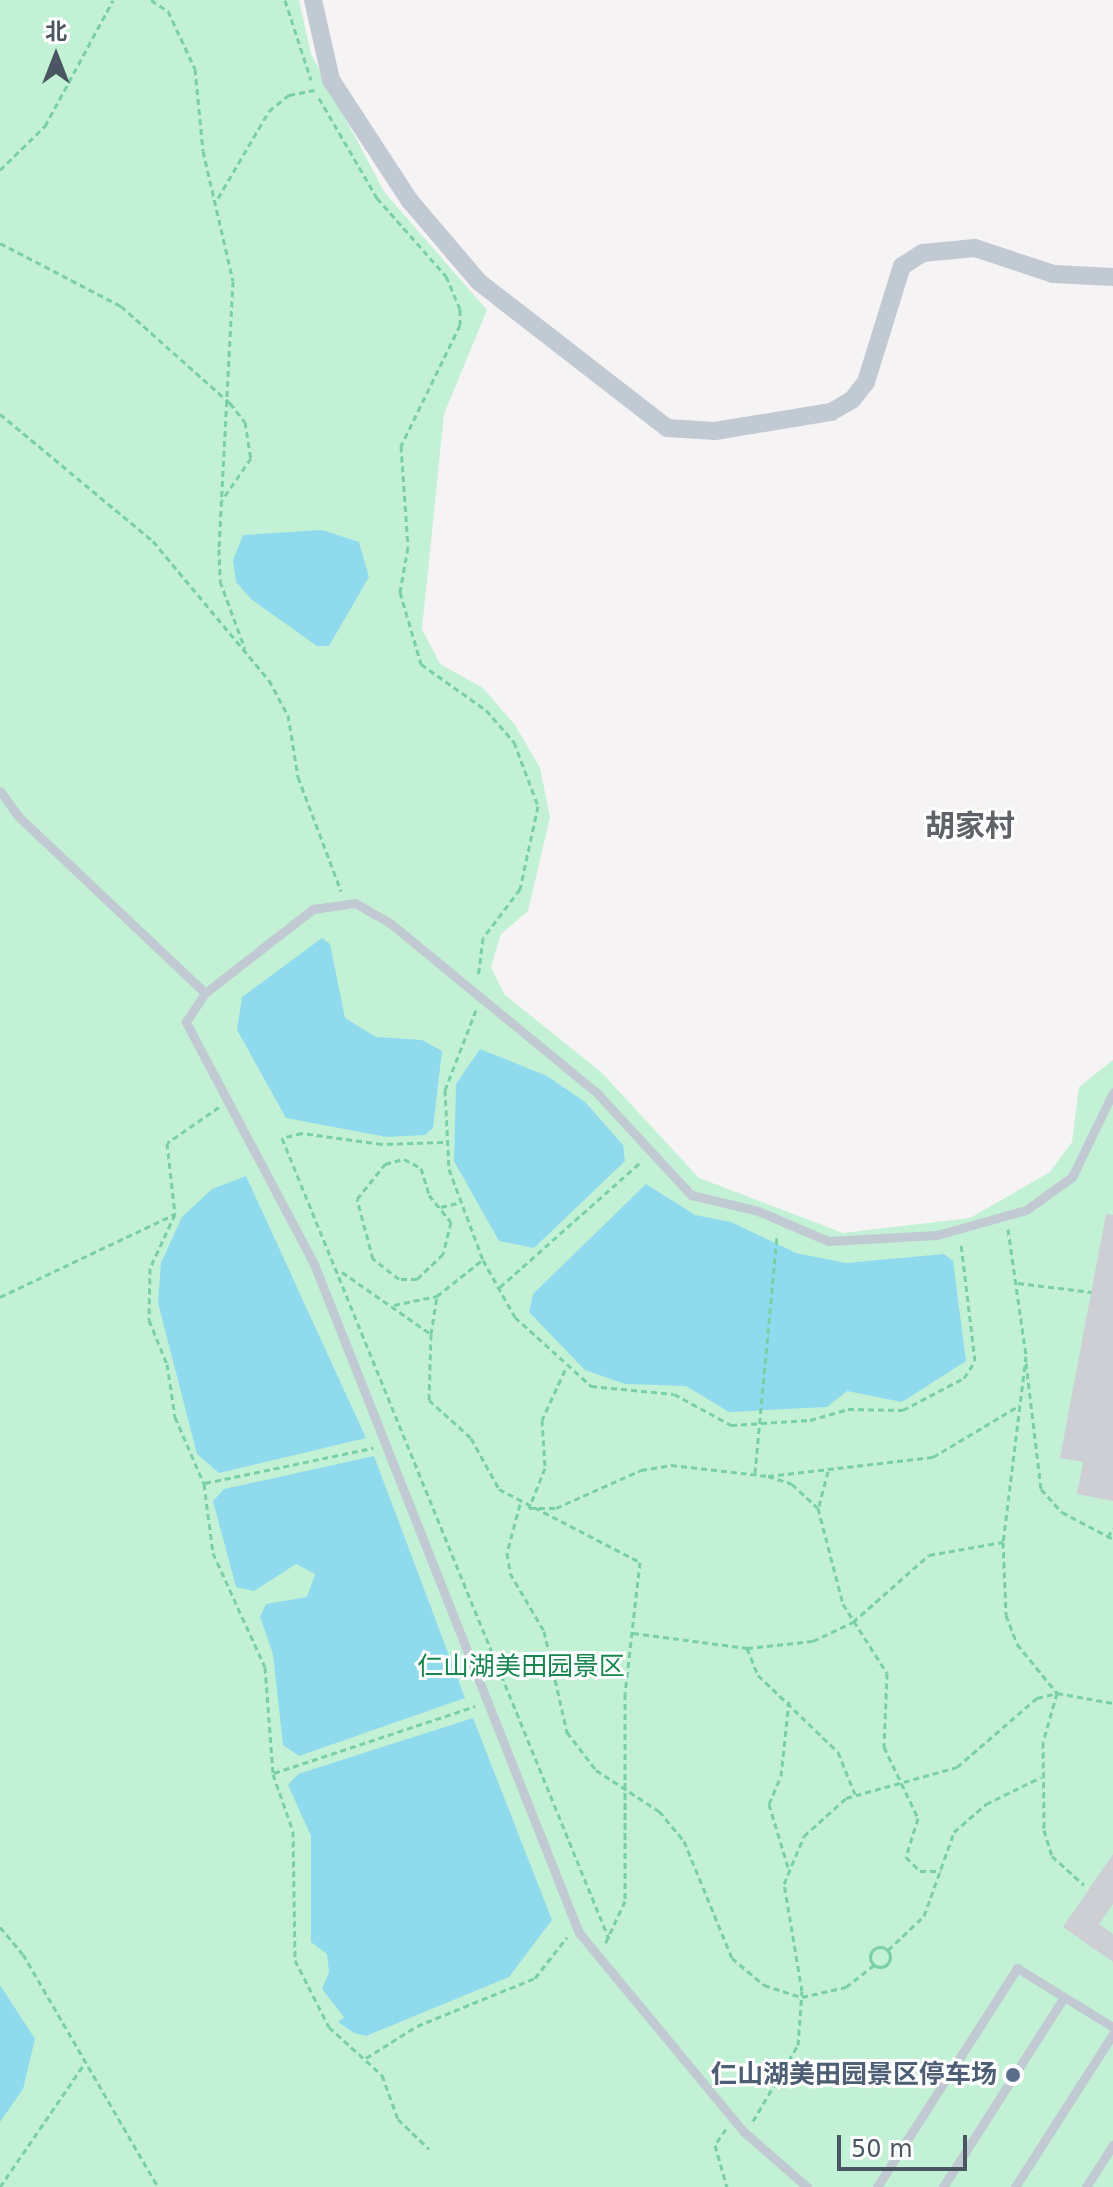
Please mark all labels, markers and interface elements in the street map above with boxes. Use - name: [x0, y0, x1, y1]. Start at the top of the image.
- north arrow: [16, 16, 96, 96]
- text: 北: [45, 19, 67, 44]
- district label: 胡家村: [925, 808, 1015, 844]
- park label: 仁山湖美田园景区: [417, 1651, 625, 1683]
- place label: 仁山湖美田园景区停车场: [711, 2059, 997, 2091]
- marker: 仁山湖美田园景区停车场: [1004, 2066, 1022, 2084]
- scale bar: [841, 2119, 971, 2169]
- text: 50 m: [851, 2135, 913, 2163]

